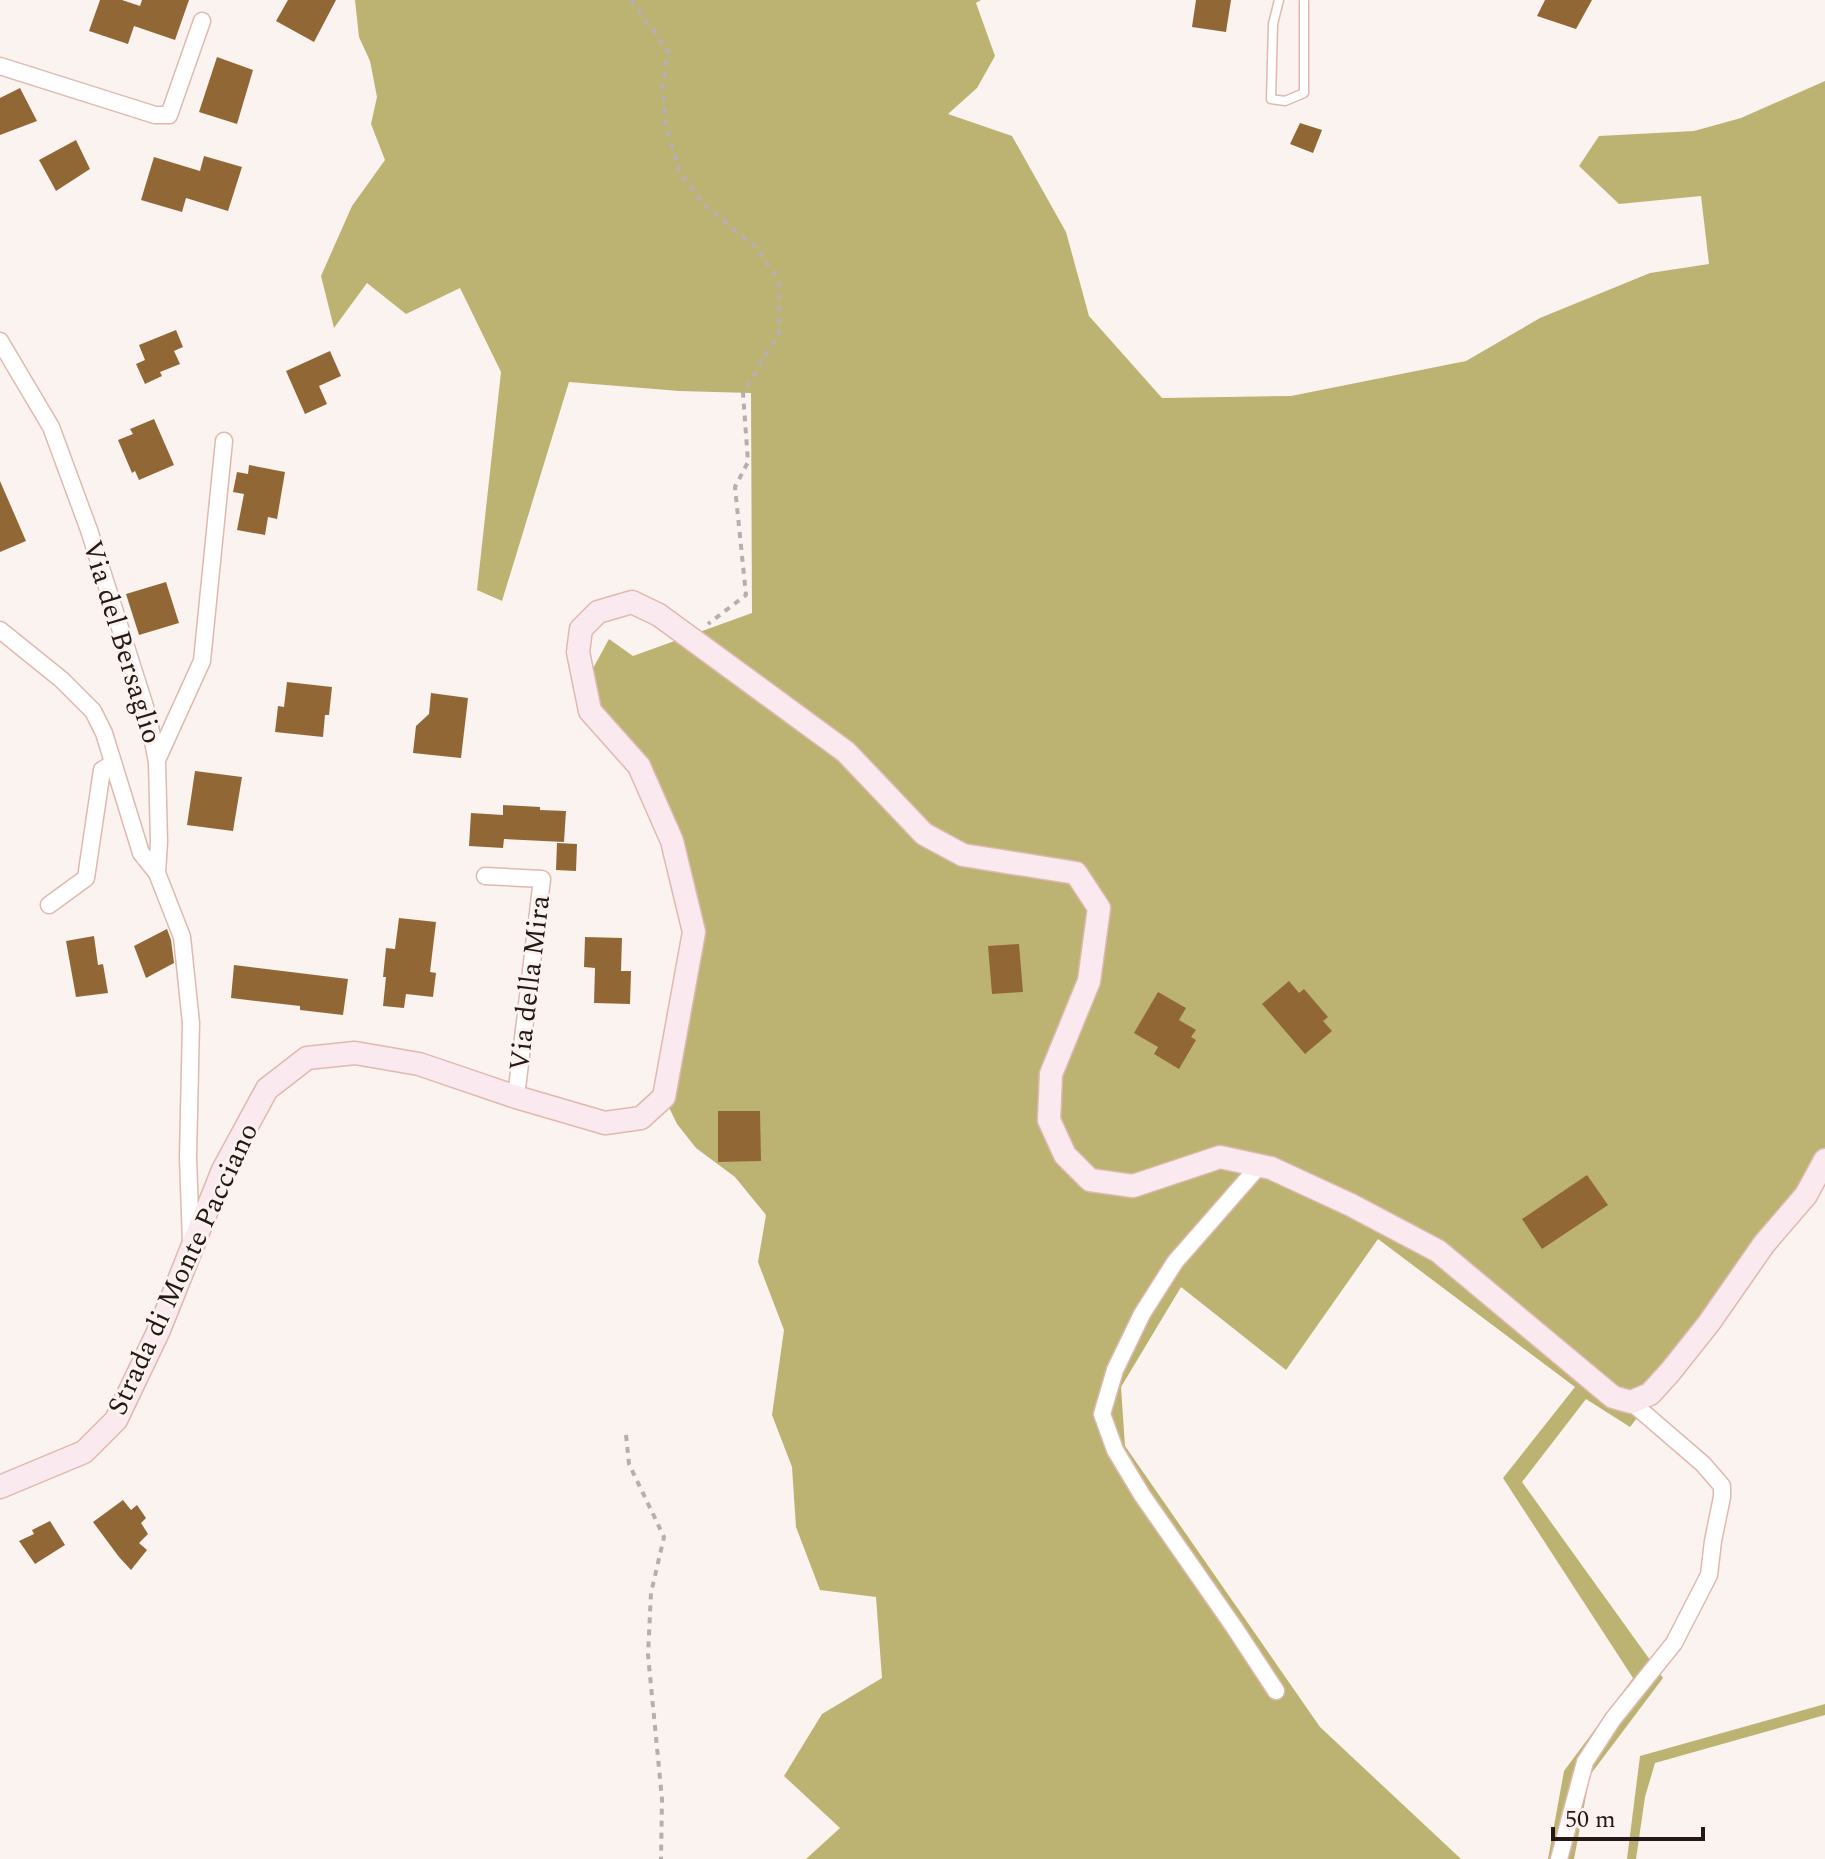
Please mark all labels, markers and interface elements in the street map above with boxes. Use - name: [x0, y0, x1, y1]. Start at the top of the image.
- street label: Via del Bersaglio: [71, 535, 173, 749]
- street label: Via della Mira: [498, 892, 562, 1074]
- street label: Strada di Monte Pacciano: [96, 1116, 270, 1422]
- scale bar: [1553, 1791, 1703, 1841]
- text: 50 m: [1565, 1802, 1616, 1838]

